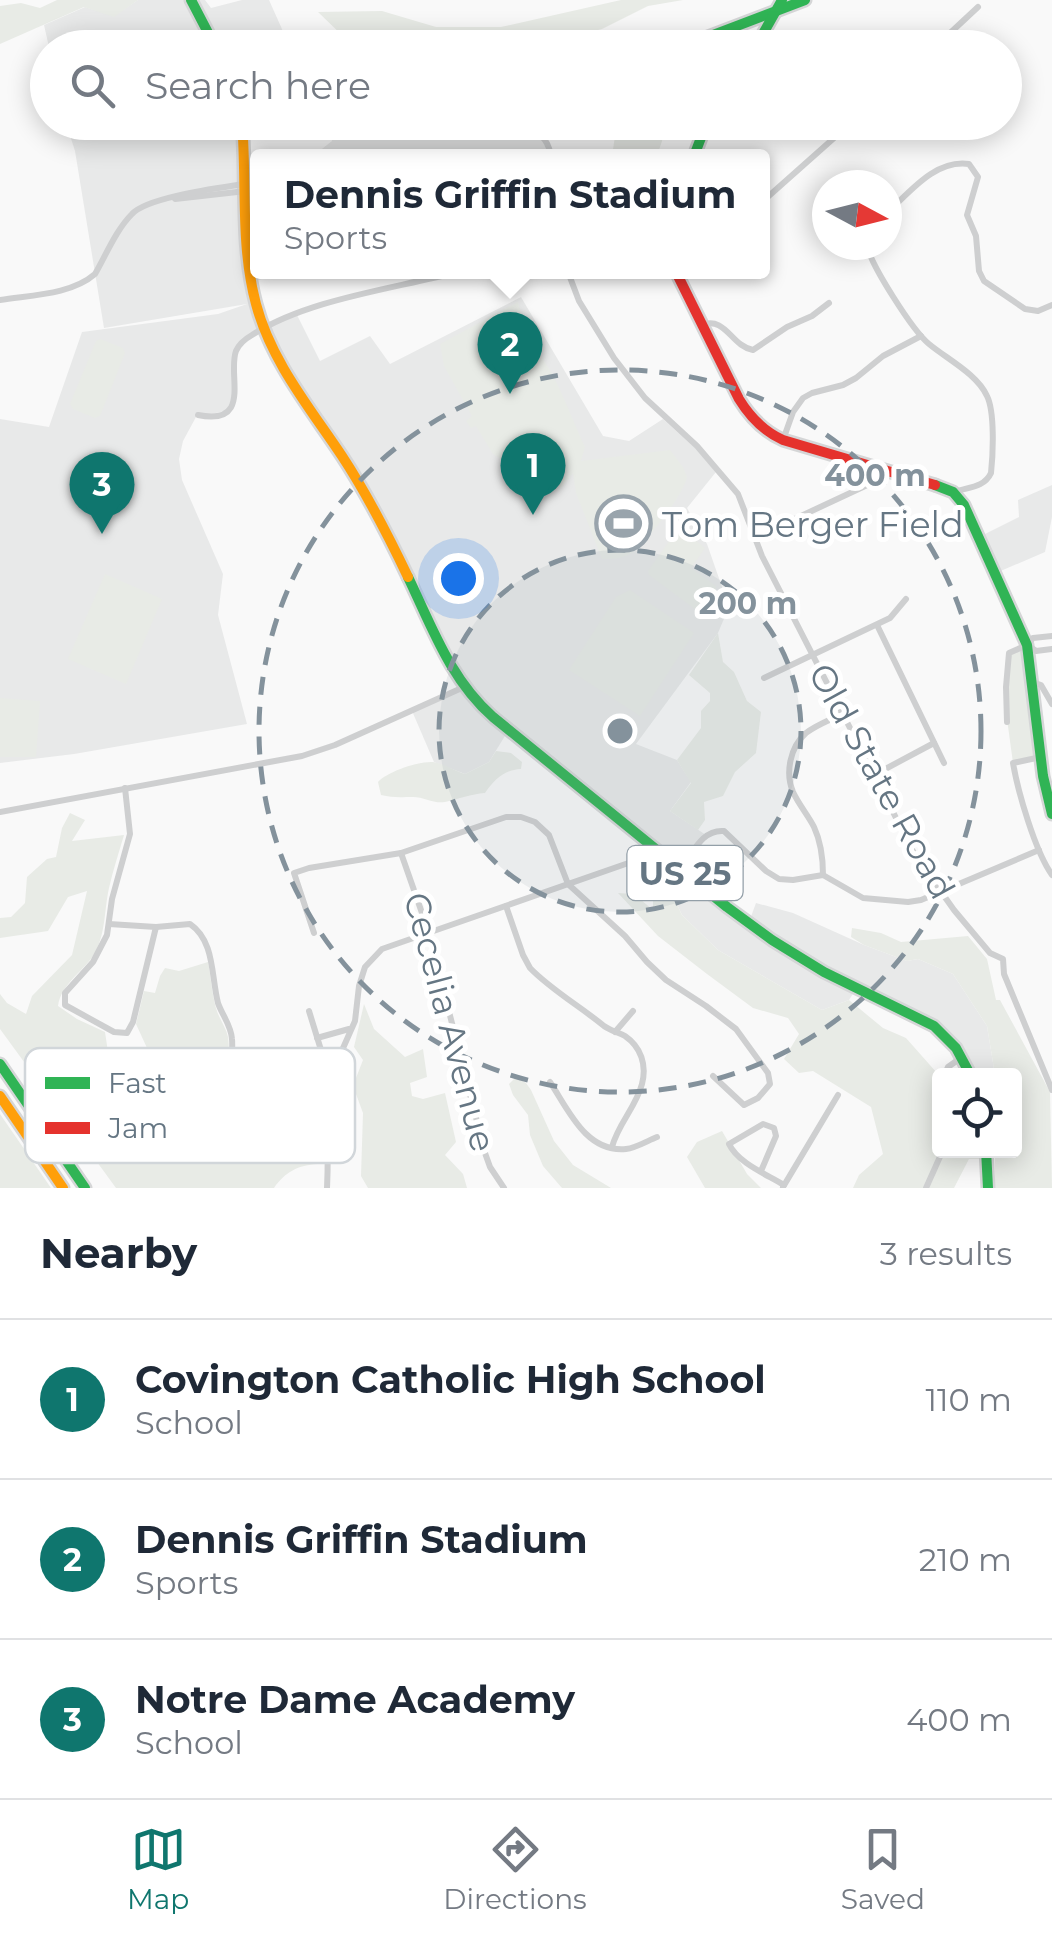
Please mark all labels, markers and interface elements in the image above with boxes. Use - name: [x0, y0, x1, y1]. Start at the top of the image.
- search box: [30, 30, 1022, 140]
- icon: search: [65, 58, 120, 113]
- text: Search here: [145, 62, 371, 109]
- popup: [250, 149, 770, 279]
- north arrow: [812, 170, 902, 260]
- text: Dennis Griffin Stadium: [284, 171, 736, 218]
- text: Sports: [284, 218, 387, 257]
- pin: 2: [478, 312, 542, 394]
- pin: 1: [500, 432, 566, 515]
- pin: 3: [70, 452, 134, 534]
- text: 400 m: [824, 457, 926, 494]
- sports icon: Tom Berger Field: [593, 494, 653, 554]
- place label: Tom Berger Field: [662, 503, 964, 546]
- your location: [433, 553, 484, 604]
- text: 200 m: [699, 585, 797, 622]
- street label: Old State Road: [800, 656, 964, 906]
- centre of rings: [602, 713, 638, 749]
- road number: US 25: [628, 846, 742, 900]
- street label: Cecelia Avenue: [395, 888, 505, 1156]
- legend: [25, 1048, 355, 1163]
- text: Fast: [108, 1066, 167, 1100]
- map controls: [932, 1068, 1022, 1158]
- button: locate: [932, 1068, 1022, 1158]
- text: Jam: [107, 1111, 168, 1145]
- text: Nearby: [40, 1227, 197, 1279]
- text: 3 results: [880, 1234, 1012, 1273]
- text: Covington Catholic High School: [135, 1356, 766, 1403]
- text: 1: [66, 1380, 79, 1419]
- text: 110 m: [925, 1380, 1012, 1419]
- text: School: [135, 1403, 243, 1442]
- text: Dennis Griffin Stadium: [135, 1516, 588, 1563]
- text: 2: [63, 1540, 82, 1579]
- text: 210 m: [919, 1540, 1012, 1579]
- text: Sports: [135, 1563, 238, 1602]
- text: Notre Dame Academy: [135, 1676, 575, 1723]
- text: 3: [63, 1700, 82, 1739]
- text: 400 m: [906, 1700, 1012, 1739]
- text: School: [135, 1723, 243, 1762]
- tab: Map: [127, 1822, 189, 1916]
- tab: Directions: [443, 1822, 587, 1916]
- tab: Saved: [841, 1822, 925, 1916]

